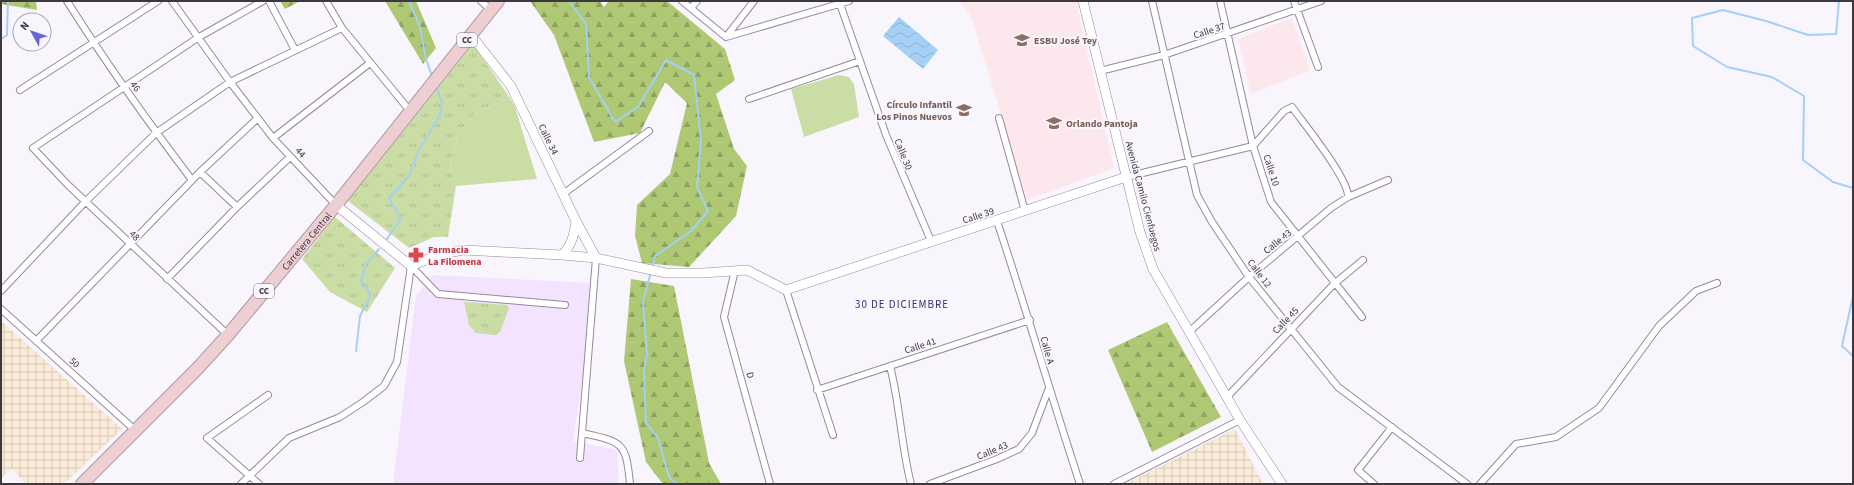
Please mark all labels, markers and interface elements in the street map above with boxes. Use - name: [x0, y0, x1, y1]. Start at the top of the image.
- north arrow: [12, 12, 52, 52]
- text: N: [17, 18, 33, 34]
- street label: Calle 37: [1192, 19, 1227, 43]
- school or university icon: ESBU José Tey: [1013, 31, 1031, 49]
- road number: CC: [457, 33, 477, 47]
- place label: ESBU José Tey: [1034, 34, 1098, 48]
- street label: 46: [127, 78, 144, 95]
- place label: Círculo Infantil Los Pinos Nuevos: [876, 98, 953, 124]
- school or university icon: Círculo Infantil Los Pinos Nuevos: [955, 101, 973, 119]
- school or university icon: Orlando Pantoja: [1045, 114, 1063, 132]
- place label: Orlando Pantoja: [1066, 117, 1138, 131]
- street label: Calle 34: [535, 122, 562, 157]
- street label: Calle 30: [890, 137, 916, 172]
- street label: Avenida Camilo Cienfuegos: [1122, 140, 1164, 253]
- street label: 44: [292, 144, 309, 161]
- street label: Calle 10: [1259, 153, 1283, 188]
- street label: Calle 39: [961, 204, 996, 228]
- street label: Carretera Central: [279, 209, 335, 273]
- street label: Calle 43: [1260, 226, 1295, 258]
- street label: 48: [126, 227, 143, 244]
- place label: Farmacia La Filomena: [428, 243, 482, 269]
- pharmacy icon: Farmacia La Filomena: [407, 246, 425, 264]
- street label: Calle 12: [1244, 256, 1275, 291]
- road number: CC: [254, 284, 274, 298]
- district label: 30 DE DICIEMBRE: [855, 297, 949, 312]
- street label: Calle 45: [1269, 304, 1302, 337]
- street label: Calle 41: [903, 334, 938, 358]
- street label: Calle A: [1037, 335, 1058, 366]
- street label: 50: [66, 354, 83, 371]
- street label: D: [742, 370, 758, 380]
- street label: Calle 43: [975, 438, 1010, 464]

